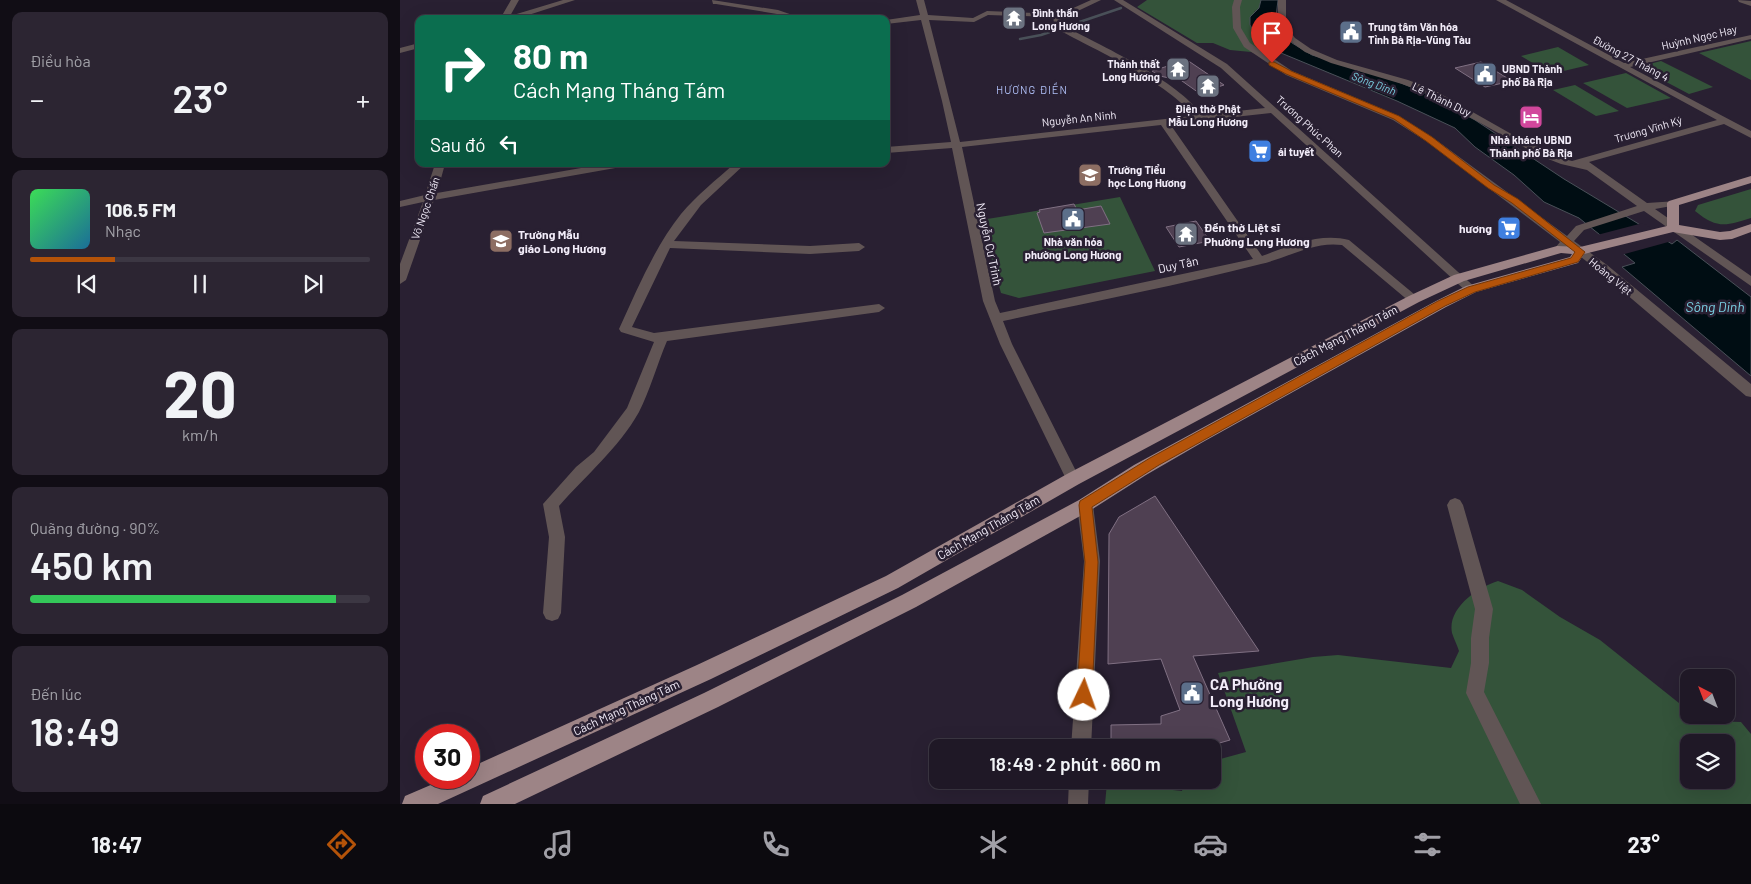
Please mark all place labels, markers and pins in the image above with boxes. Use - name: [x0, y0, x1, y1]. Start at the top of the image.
- temple icon: Đình thần Long Hương: [1001, 5, 1027, 31]
- place label: Đình thần Long Hương: [1032, 6, 1090, 32]
- pin: [1251, 12, 1293, 63]
- public building icon: Trung tâm Văn hóa Tỉnh Bà Rịa-Vũng Tàu: [1338, 19, 1364, 45]
- place label: Trung tâm Văn hóa Tỉnh Bà Rịa-Vũng Tàu: [1368, 20, 1471, 46]
- temple icon: Thánh thất Long Hương: [1165, 56, 1191, 82]
- place label: Thánh thất Long Hương: [1102, 57, 1160, 83]
- public building icon: UBND Thành phố Bà Rịa: [1472, 61, 1498, 87]
- place label: UBND Thành phố Bà Rịa: [1502, 62, 1562, 88]
- temple icon: Điện thờ Phật Mẫu Long Hương: [1195, 73, 1221, 99]
- place label: Điện thờ Phật Mẫu Long Hương: [1168, 102, 1248, 128]
- hotel icon: Nhà khách UBND Thành phố Bà Rịa: [1518, 104, 1544, 130]
- place label: Nhà khách UBND Thành phố Bà Rịa: [1489, 133, 1573, 159]
- supermarket icon: ái tuyết: [1247, 138, 1273, 164]
- place label: ái tuyết: [1278, 145, 1314, 158]
- school or university icon: Trường Tiểu học Long Hương: [1077, 162, 1103, 188]
- place label: Trường Tiểu học Long Hương: [1108, 163, 1186, 189]
- public building icon: Nhà văn hóa phường Long Hương: [1060, 206, 1086, 232]
- supermarket icon: hương: [1496, 215, 1522, 241]
- place label: Đền thờ Liệt sĩ Phường Long Hương: [1204, 220, 1310, 248]
- temple icon: Đền thờ Liệt sĩ Phường Long Hương: [1173, 221, 1199, 247]
- place label: hương: [1459, 221, 1492, 235]
- place label: Trường Mẫu giáo Long Hương: [518, 227, 607, 255]
- school or university icon: Trường Mẫu giáo Long Hương: [488, 228, 514, 254]
- place label: Nhà văn hóa phường Long Hương: [1025, 235, 1121, 261]
- place label: CA Phường Long Hương: [1210, 675, 1289, 710]
- public building icon: CA Phường Long Hương: [1179, 680, 1205, 706]

